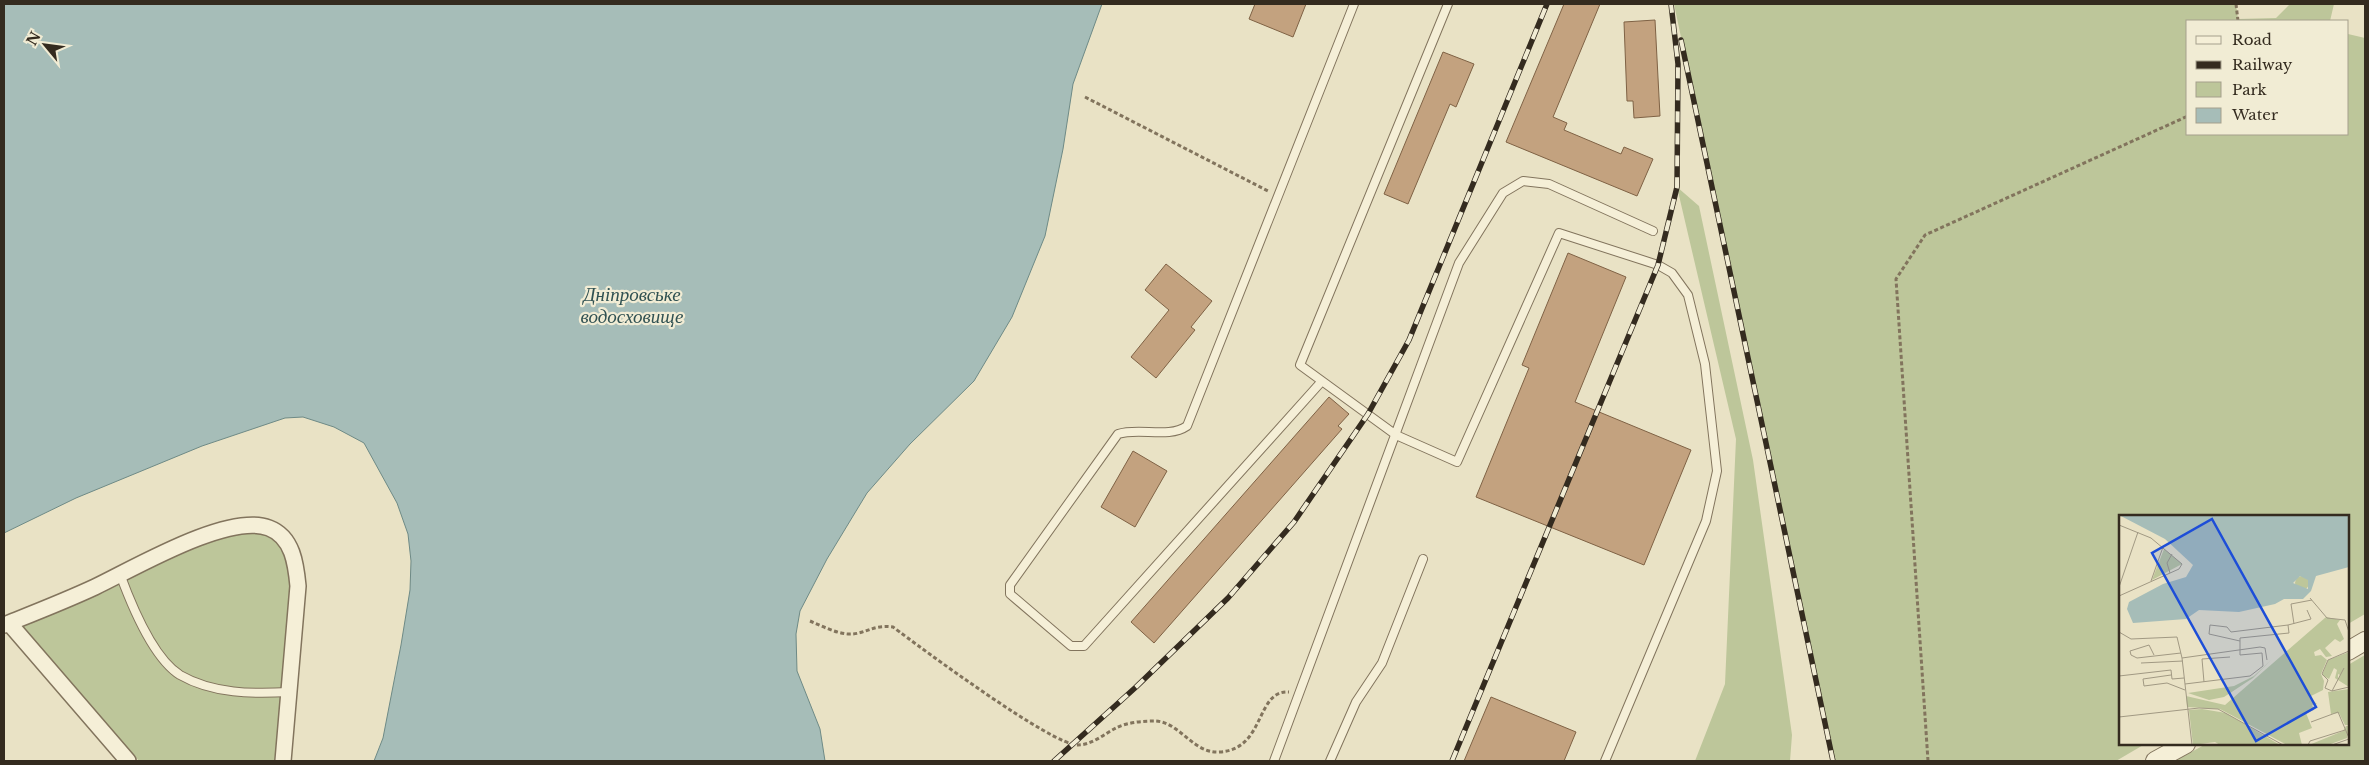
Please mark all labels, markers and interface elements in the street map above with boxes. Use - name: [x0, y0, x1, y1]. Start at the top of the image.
- north arrow: [20, 20, 70, 70]
- legend: [2186, 20, 2349, 135]
- text: N: [23, 29, 45, 49]
- text: Road: [2232, 30, 2272, 49]
- text: Railway: [2232, 55, 2293, 74]
- text: Park: [2232, 80, 2268, 99]
- text: Water: [2231, 105, 2279, 124]
- water label: Дніпровське водосховище: [581, 283, 684, 328]
- inset map: [2119, 515, 2349, 745]

